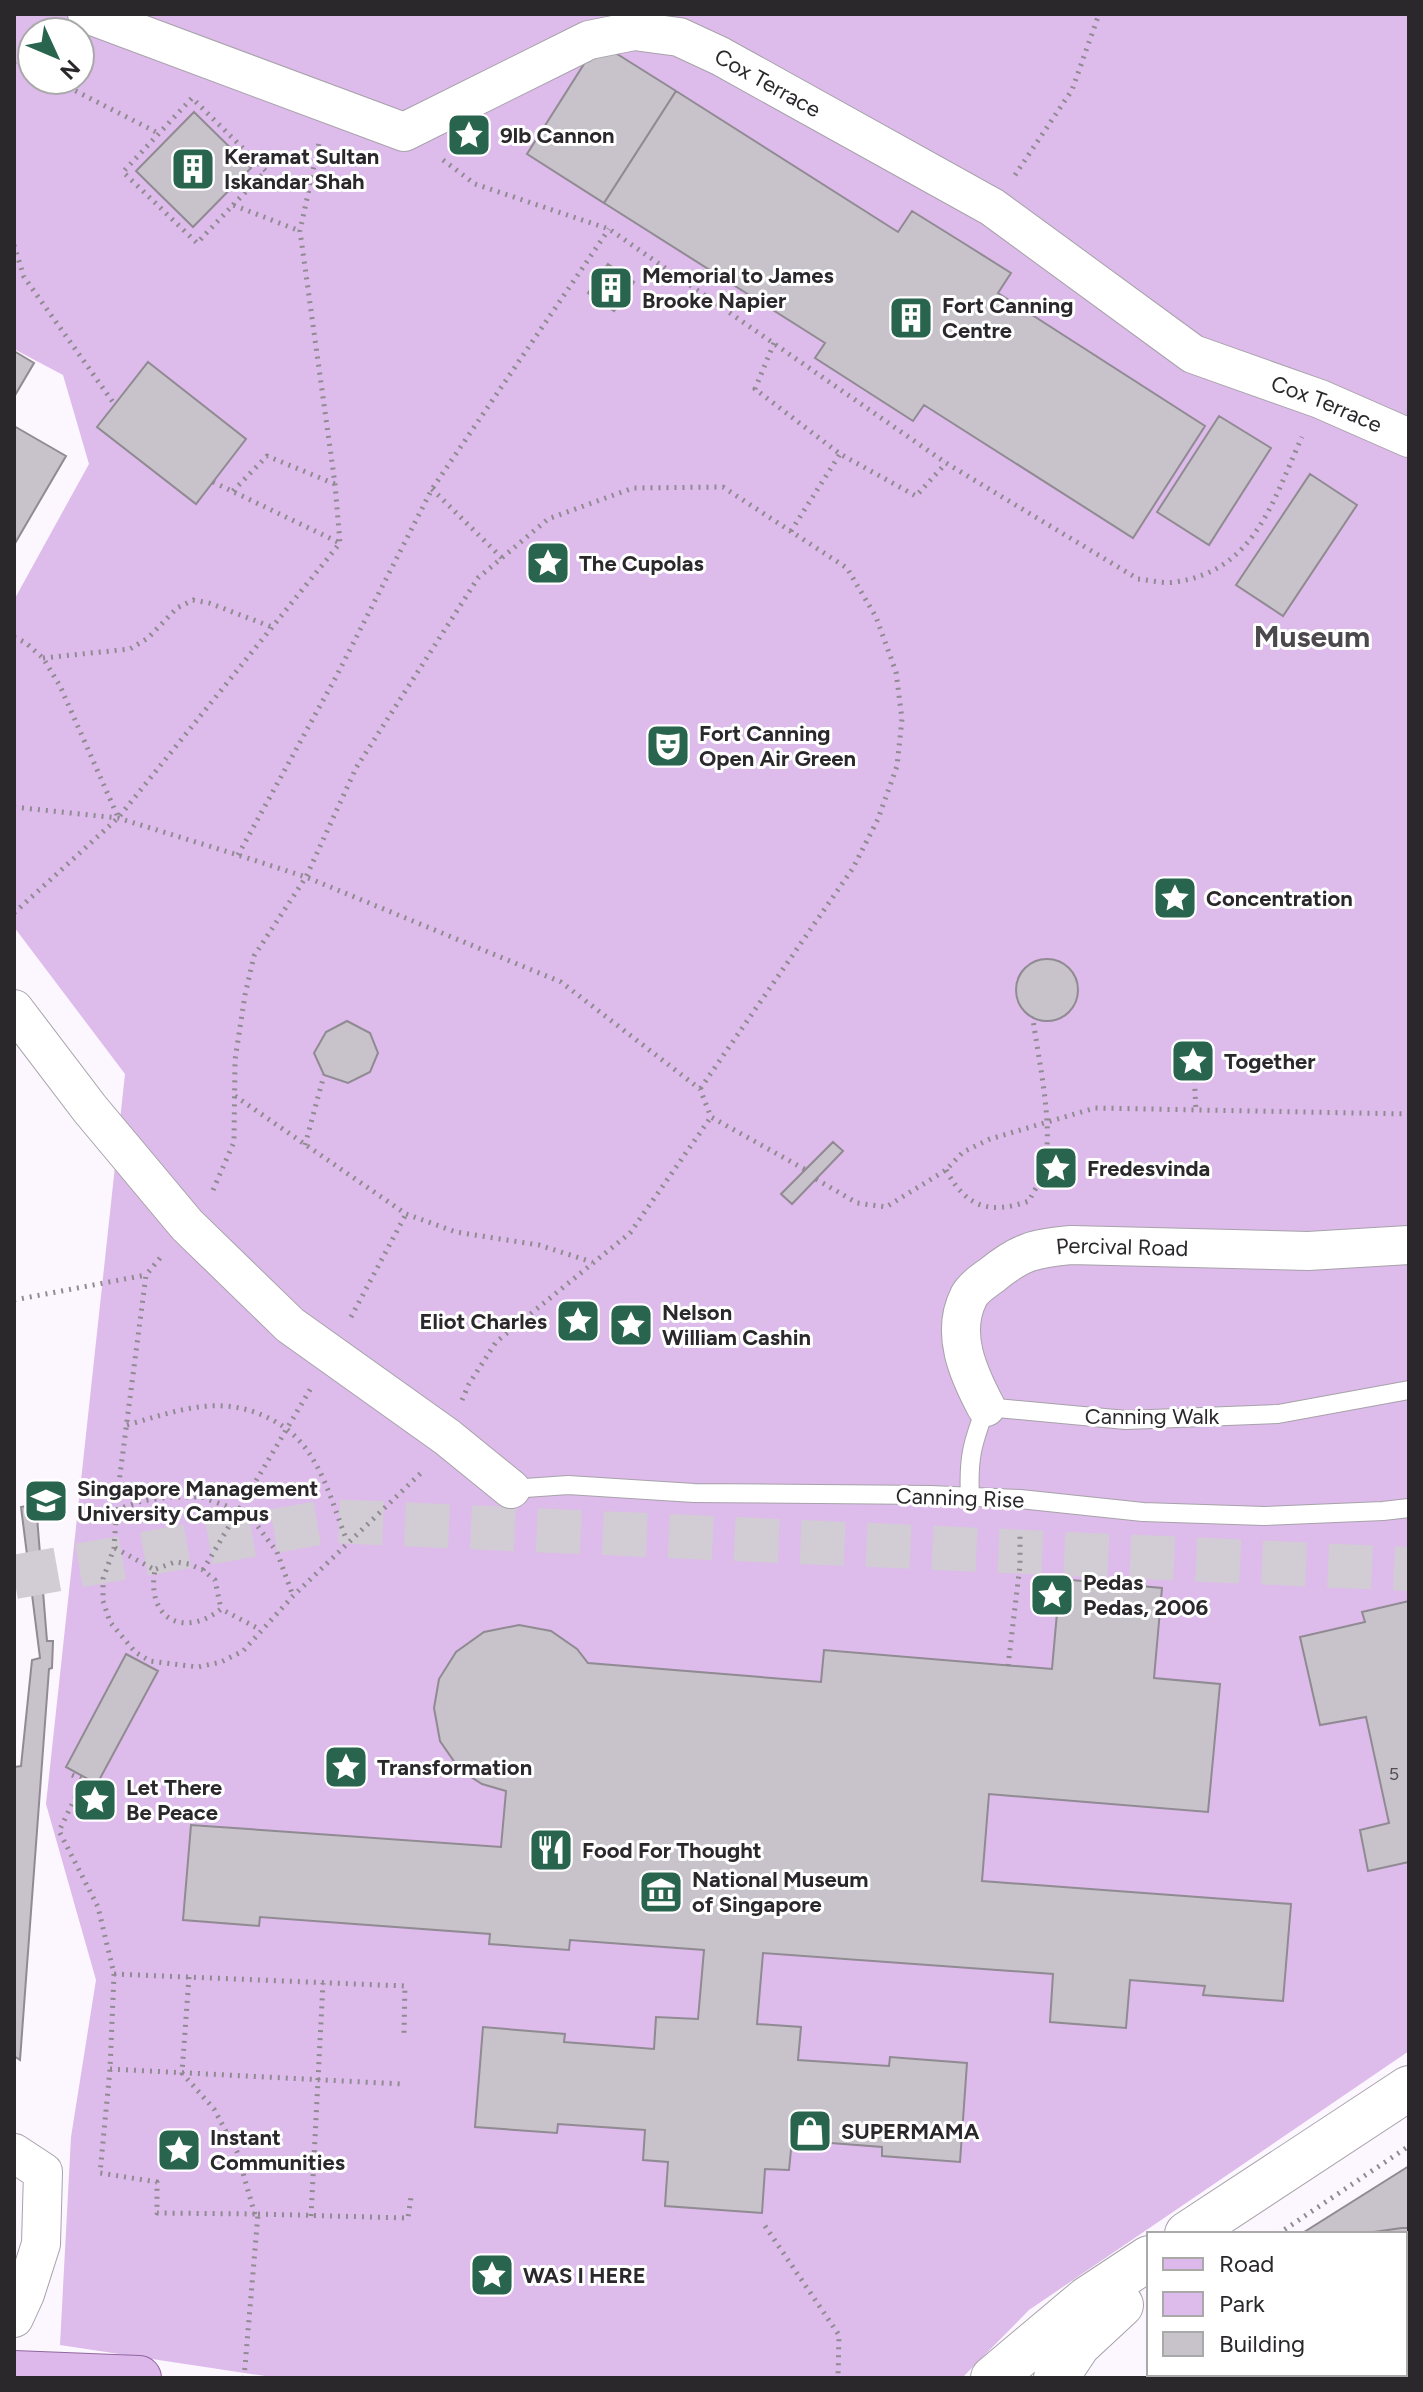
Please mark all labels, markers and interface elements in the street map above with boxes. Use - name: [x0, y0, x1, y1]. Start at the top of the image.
- north arrow: [16, 16, 96, 96]
- street label: Cox Terrace: [710, 42, 826, 123]
- text: N: [54, 54, 86, 85]
- place icon: 9lb Cannon: [445, 111, 493, 159]
- place label: 9lb Cannon: [500, 122, 614, 149]
- place label: Keramat Sultan Iskandar Shah: [224, 143, 379, 195]
- building icon: Keramat Sultan Iskandar Shah: [169, 145, 217, 193]
- place label: Memorial to James Brooke Napier: [642, 262, 834, 314]
- building icon: Memorial to James Brooke Napier: [587, 264, 635, 312]
- place label: Fort Canning Centre: [942, 292, 1073, 344]
- building icon: Fort Canning Centre: [887, 294, 935, 342]
- street label: Cox Terrace: [1268, 369, 1386, 438]
- place icon: The Cupolas: [524, 539, 572, 587]
- place label: The Cupolas: [579, 550, 704, 577]
- district label: Museum: [1254, 618, 1370, 655]
- place label: Fort Canning Open Air Green: [699, 720, 856, 772]
- theatre icon: Fort Canning Open Air Green: [644, 722, 692, 770]
- place icon: Concentration: [1151, 874, 1199, 922]
- place label: Concentration: [1206, 885, 1353, 912]
- place icon: Together: [1169, 1037, 1217, 1085]
- place label: Together: [1224, 1048, 1316, 1075]
- place icon: Fredesvinda: [1032, 1144, 1080, 1192]
- place label: Fredesvinda: [1087, 1155, 1210, 1182]
- street label: Percival Road: [1055, 1231, 1189, 1261]
- place icon: Eliot Charles: [554, 1297, 602, 1345]
- place label: Nelson William Cashin: [662, 1299, 811, 1351]
- place icon: Nelson William Cashin: [607, 1301, 655, 1349]
- place label: Eliot Charles: [420, 1308, 547, 1335]
- street label: Canning Walk: [1085, 1403, 1219, 1430]
- place label: Singapore Management University Campus: [77, 1475, 318, 1527]
- school or university icon: Singapore Management University Campus: [22, 1477, 70, 1525]
- street label: Canning Rise: [895, 1482, 1025, 1514]
- place label: Pedas Pedas, 2006: [1083, 1569, 1208, 1621]
- place icon: Pedas Pedas, 2006: [1028, 1571, 1076, 1619]
- place icon: Transformation: [322, 1743, 370, 1791]
- place label: Transformation: [377, 1754, 532, 1781]
- house number: 5: [1389, 1763, 1399, 1785]
- place label: Let There Be Peace: [126, 1774, 222, 1826]
- place icon: Let There Be Peace: [71, 1776, 119, 1824]
- restaurant icon: Food For Thought: [527, 1826, 575, 1874]
- place label: Food For Thought: [582, 1837, 762, 1864]
- place label: National Museum of Singapore: [692, 1866, 868, 1918]
- museum icon: National Museum of Singapore: [637, 1868, 685, 1916]
- shop icon: SUPERMAMA: [786, 2107, 834, 2155]
- place label: SUPERMAMA: [841, 2118, 980, 2145]
- place label: Instant Communities: [210, 2124, 345, 2176]
- place icon: Instant Communities: [155, 2126, 203, 2174]
- legend: [1147, 2232, 1407, 2376]
- text: Road: [1219, 2249, 1274, 2278]
- place icon: WAS I HERE: [468, 2251, 516, 2299]
- place label: WAS I HERE: [523, 2262, 646, 2289]
- text: Park: [1219, 2289, 1265, 2318]
- text: Building: [1219, 2329, 1305, 2358]

